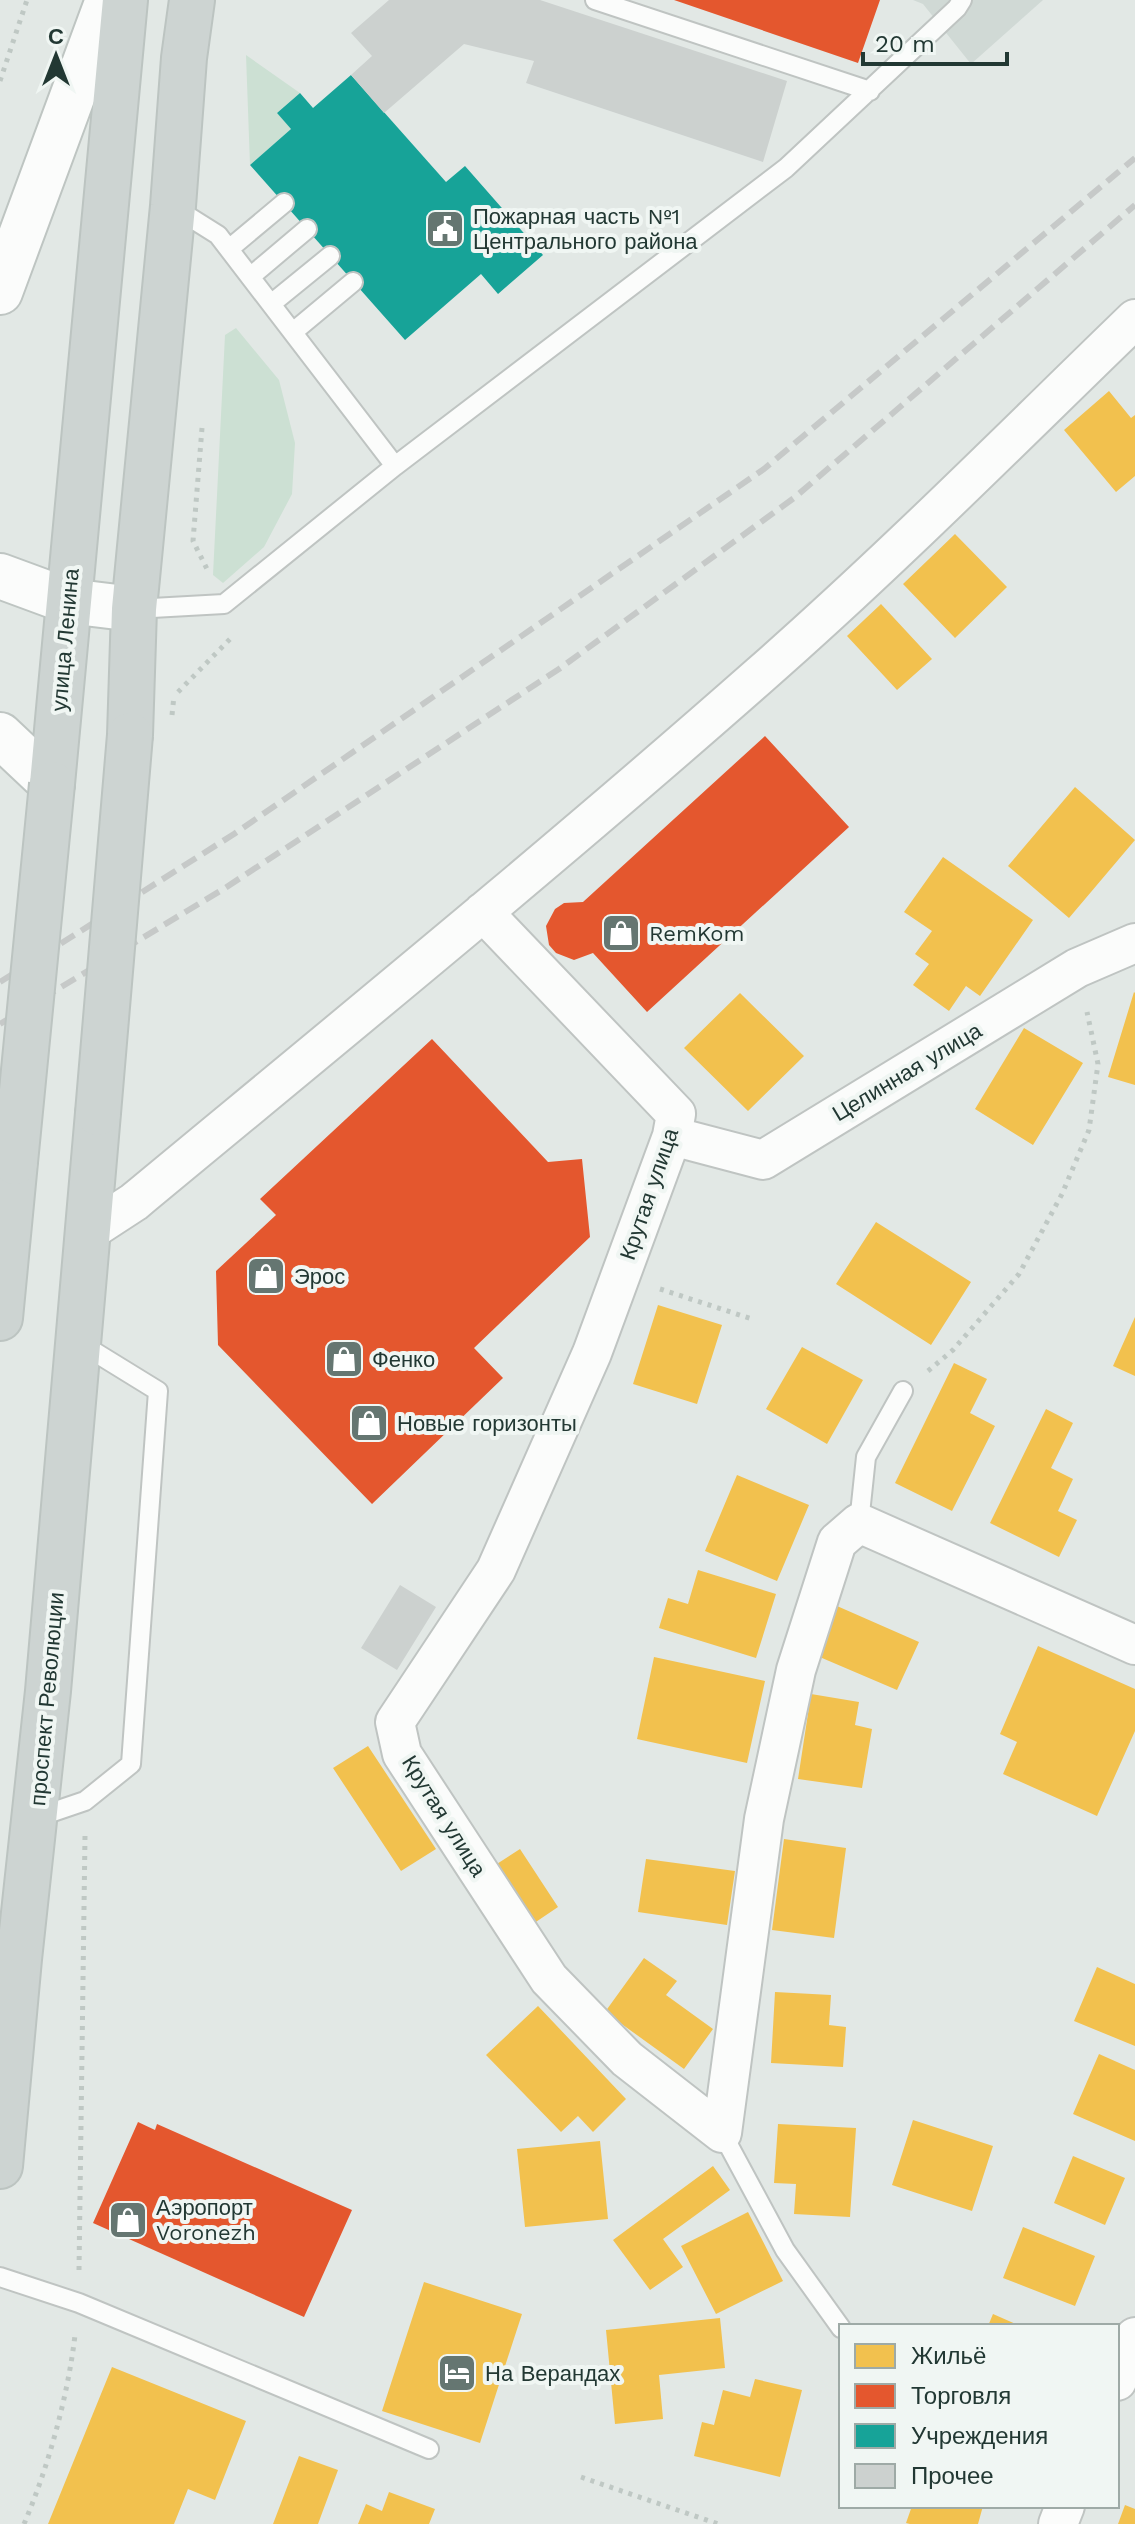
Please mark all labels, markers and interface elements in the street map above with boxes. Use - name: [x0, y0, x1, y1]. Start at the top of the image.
- north arrow: [16, 16, 96, 96]
- scale bar: [863, 16, 1007, 66]
- text: С: [48, 24, 64, 49]
- text: 20 m: [875, 30, 935, 58]
- place label: Пожарная часть №1 Центрального района: [473, 204, 698, 254]
- public building icon: Пожарная часть №1 Центрального района: [424, 208, 466, 250]
- street label: улица Ленина: [46, 567, 84, 713]
- shop icon: RemKom: [600, 912, 642, 954]
- place label: RemKom: [649, 921, 744, 946]
- street label: Целинная улица: [828, 1017, 987, 1126]
- street label: Крутая улица: [615, 1124, 683, 1263]
- shop icon: Эрос: [245, 1255, 287, 1297]
- place label: Эрос: [294, 1264, 345, 1289]
- shop icon: Фенко: [323, 1338, 365, 1380]
- place label: Фенко: [372, 1347, 435, 1372]
- shop icon: Новые горизонты: [348, 1402, 390, 1444]
- place label: Новые горизонты: [397, 1411, 577, 1436]
- street label: проспект Революции: [25, 1591, 69, 1807]
- street label: Крутая улица: [397, 1751, 492, 1882]
- place label: Аэропорт Voronezh: [156, 2195, 256, 2245]
- shop icon: Аэропорт Voronezh: [107, 2199, 149, 2241]
- legend: [839, 2324, 1119, 2508]
- text: Жильё: [911, 2342, 986, 2370]
- hotel icon: На Верандах: [436, 2352, 478, 2394]
- place label: На Верандах: [485, 2361, 620, 2386]
- text: Торговля: [911, 2382, 1011, 2410]
- text: Учреждения: [911, 2422, 1048, 2450]
- text: Прочее: [911, 2462, 994, 2490]

